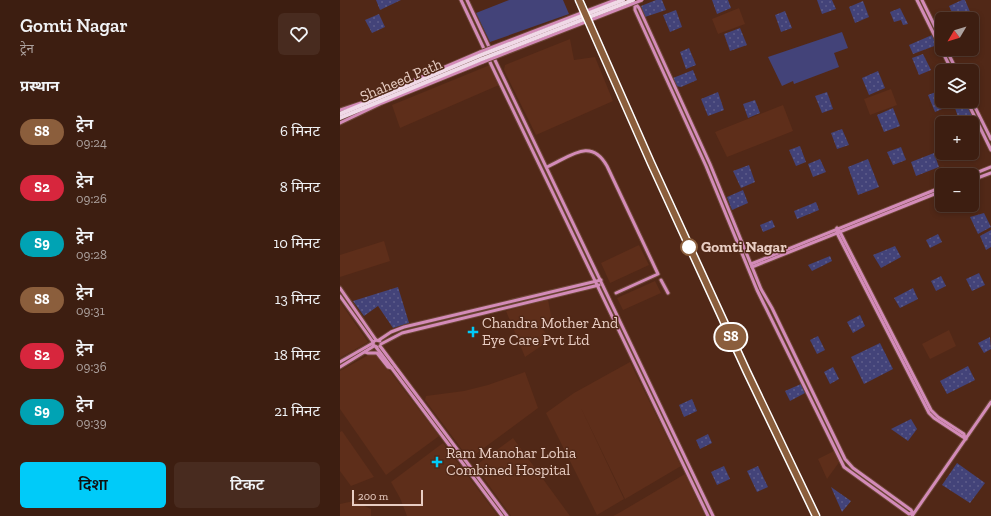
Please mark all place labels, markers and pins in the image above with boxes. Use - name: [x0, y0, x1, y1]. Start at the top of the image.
- marker: Gomti Nagar: [680, 238, 698, 256]
- place label: Gomti Nagar: [701, 238, 787, 256]
- place label: Chandra Mother And Eye Care Pvt Ltd: [482, 314, 619, 349]
- marker: Chandra Mother And Eye Care Pvt Ltd: [467, 326, 479, 338]
- place label: Ram Manohar Lohia Combined Hospital: [446, 444, 576, 479]
- marker: Ram Manohar Lohia Combined Hospital: [431, 456, 443, 468]

